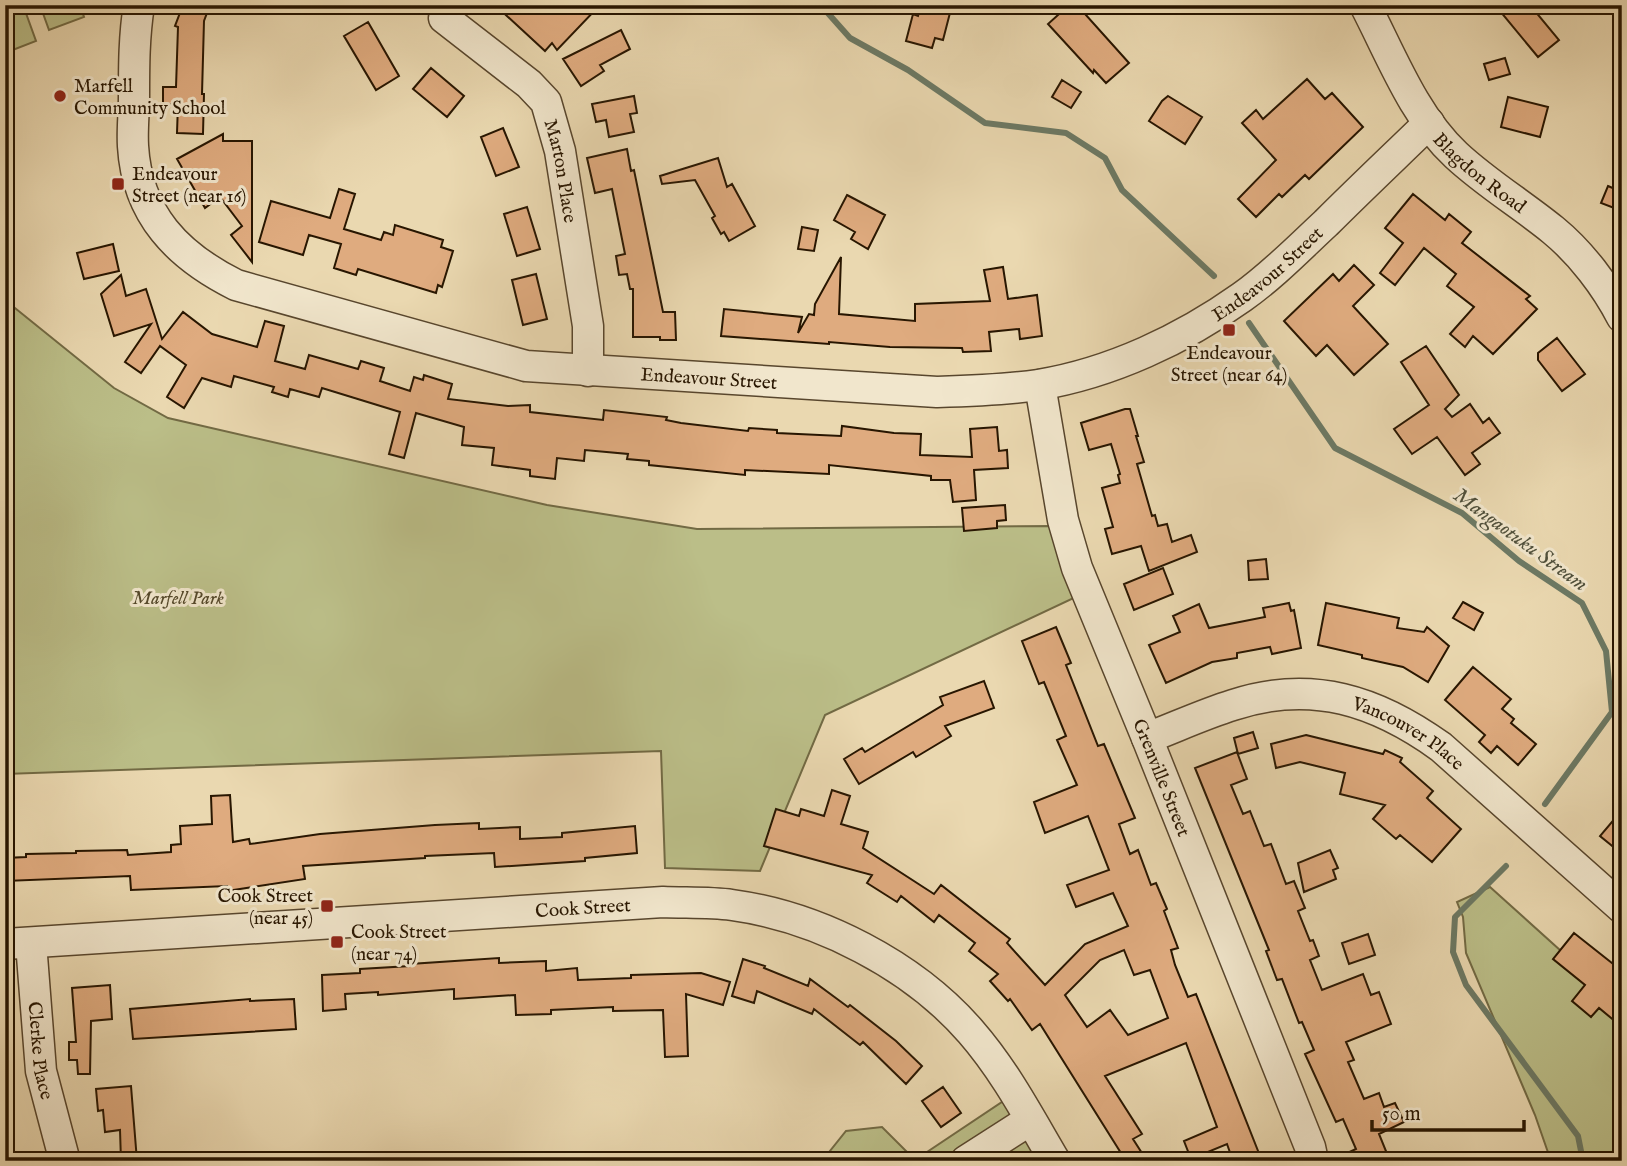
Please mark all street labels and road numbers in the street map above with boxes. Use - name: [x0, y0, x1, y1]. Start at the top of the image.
- street label: Marton Place: [537, 117, 581, 225]
- street label: Blagdon Road: [1427, 129, 1531, 220]
- street label: Endeavour Street: [1208, 222, 1329, 328]
- street label: Endeavour Street: [640, 363, 778, 396]
- street label: Vancouver Place: [1348, 692, 1469, 776]
- street label: Grenville Street: [1126, 716, 1195, 841]
- street label: Cook Street: [534, 894, 632, 924]
- street label: Clerke Place: [22, 1001, 58, 1103]

